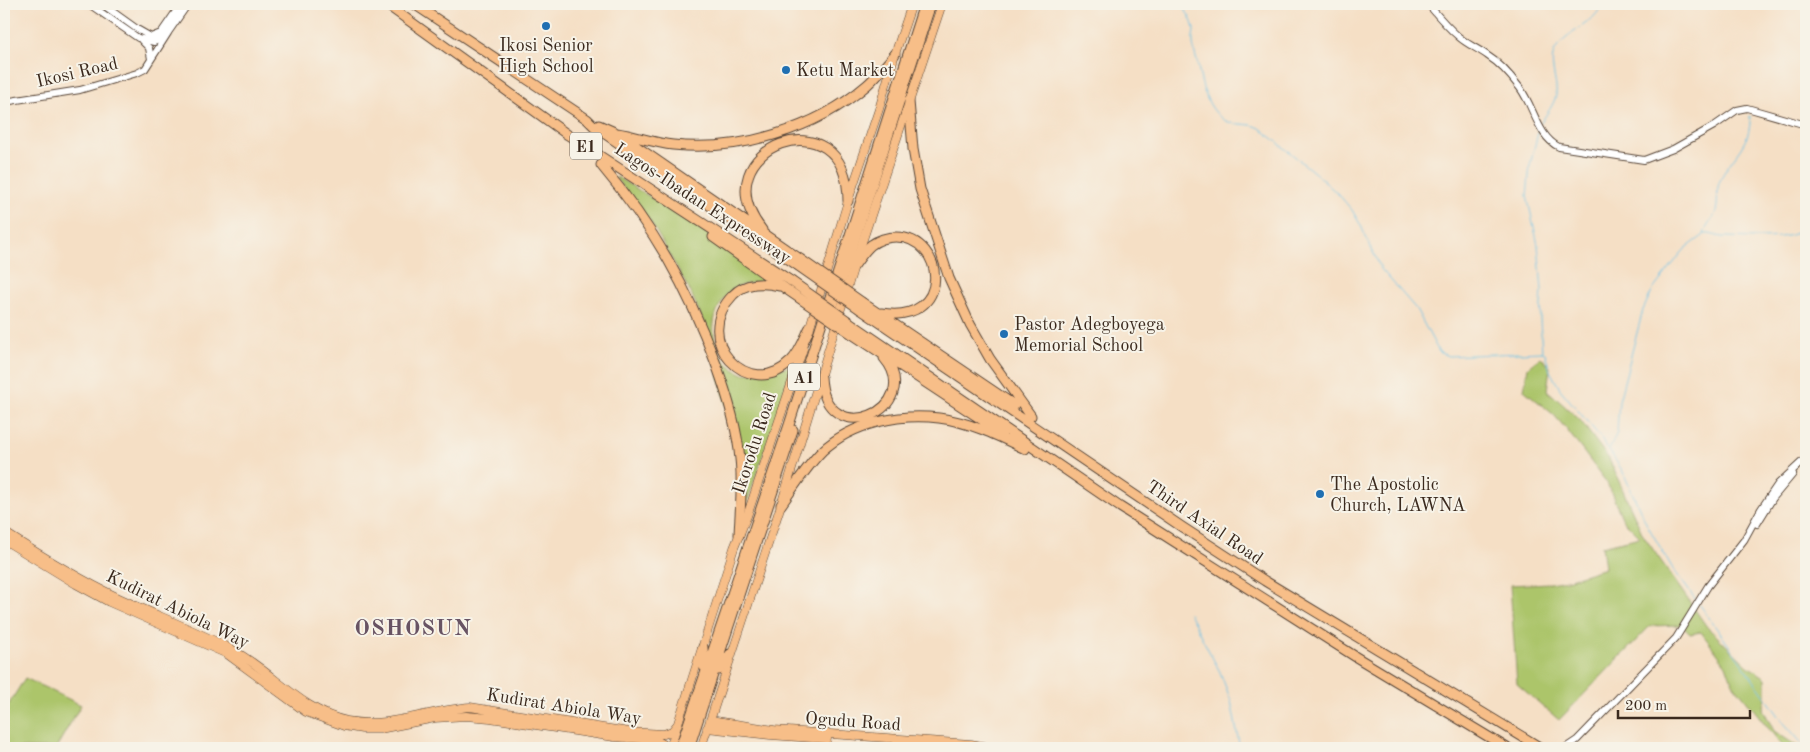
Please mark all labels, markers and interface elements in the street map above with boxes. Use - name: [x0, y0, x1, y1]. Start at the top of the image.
- marker: Ikosi Senior High School: [540, 20, 552, 32]
- place label: Ikosi Senior High School: [498, 37, 594, 76]
- street label: Ikosi Road: [35, 55, 120, 91]
- place label: Ketu Market: [796, 62, 894, 80]
- marker: Ketu Market: [780, 64, 792, 76]
- road number: E1: [570, 132, 602, 160]
- street label: Lagos-Ibadan Expressway: [611, 140, 794, 268]
- place label: Pastor Adegboyega Memorial School: [1014, 316, 1165, 355]
- marker: Pastor Adegboyega Memorial School: [998, 328, 1010, 340]
- road number: A1: [788, 364, 820, 391]
- street label: Ikorodu Road: [730, 390, 780, 496]
- place label: The Apostolic Church, LAWNA: [1330, 476, 1466, 515]
- street label: Third Axial Road: [1143, 477, 1266, 568]
- marker: The Apostolic Church, LAWNA: [1314, 488, 1326, 500]
- street label: Kudirat Abiola Way: [103, 567, 252, 653]
- district label: OSHOSUN: [354, 618, 472, 640]
- street label: Kudirat Abiola Way: [485, 686, 643, 728]
- scale bar: [1618, 687, 1750, 719]
- text: 200 m: [1625, 699, 1667, 714]
- street label: Ogudu Road: [804, 710, 901, 734]

